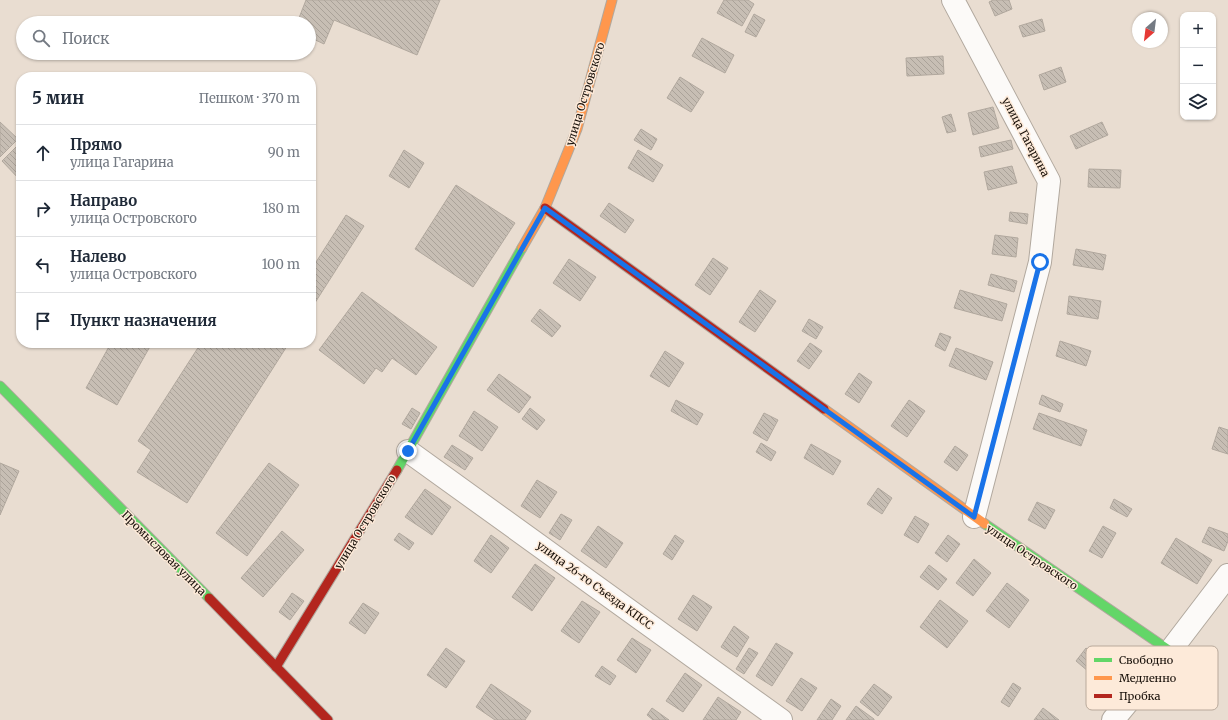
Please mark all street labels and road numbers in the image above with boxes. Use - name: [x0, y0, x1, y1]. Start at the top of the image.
- street label: улица Островского: [563, 40, 608, 147]
- street label: улица Гагарина: [999, 95, 1053, 179]
- street label: улица Островского: [331, 472, 399, 572]
- street label: Промысловая улица: [119, 508, 209, 598]
- street label: улица Островского: [984, 521, 1081, 593]
- street label: улица 26-го Съезда КПСС: [534, 538, 656, 632]

